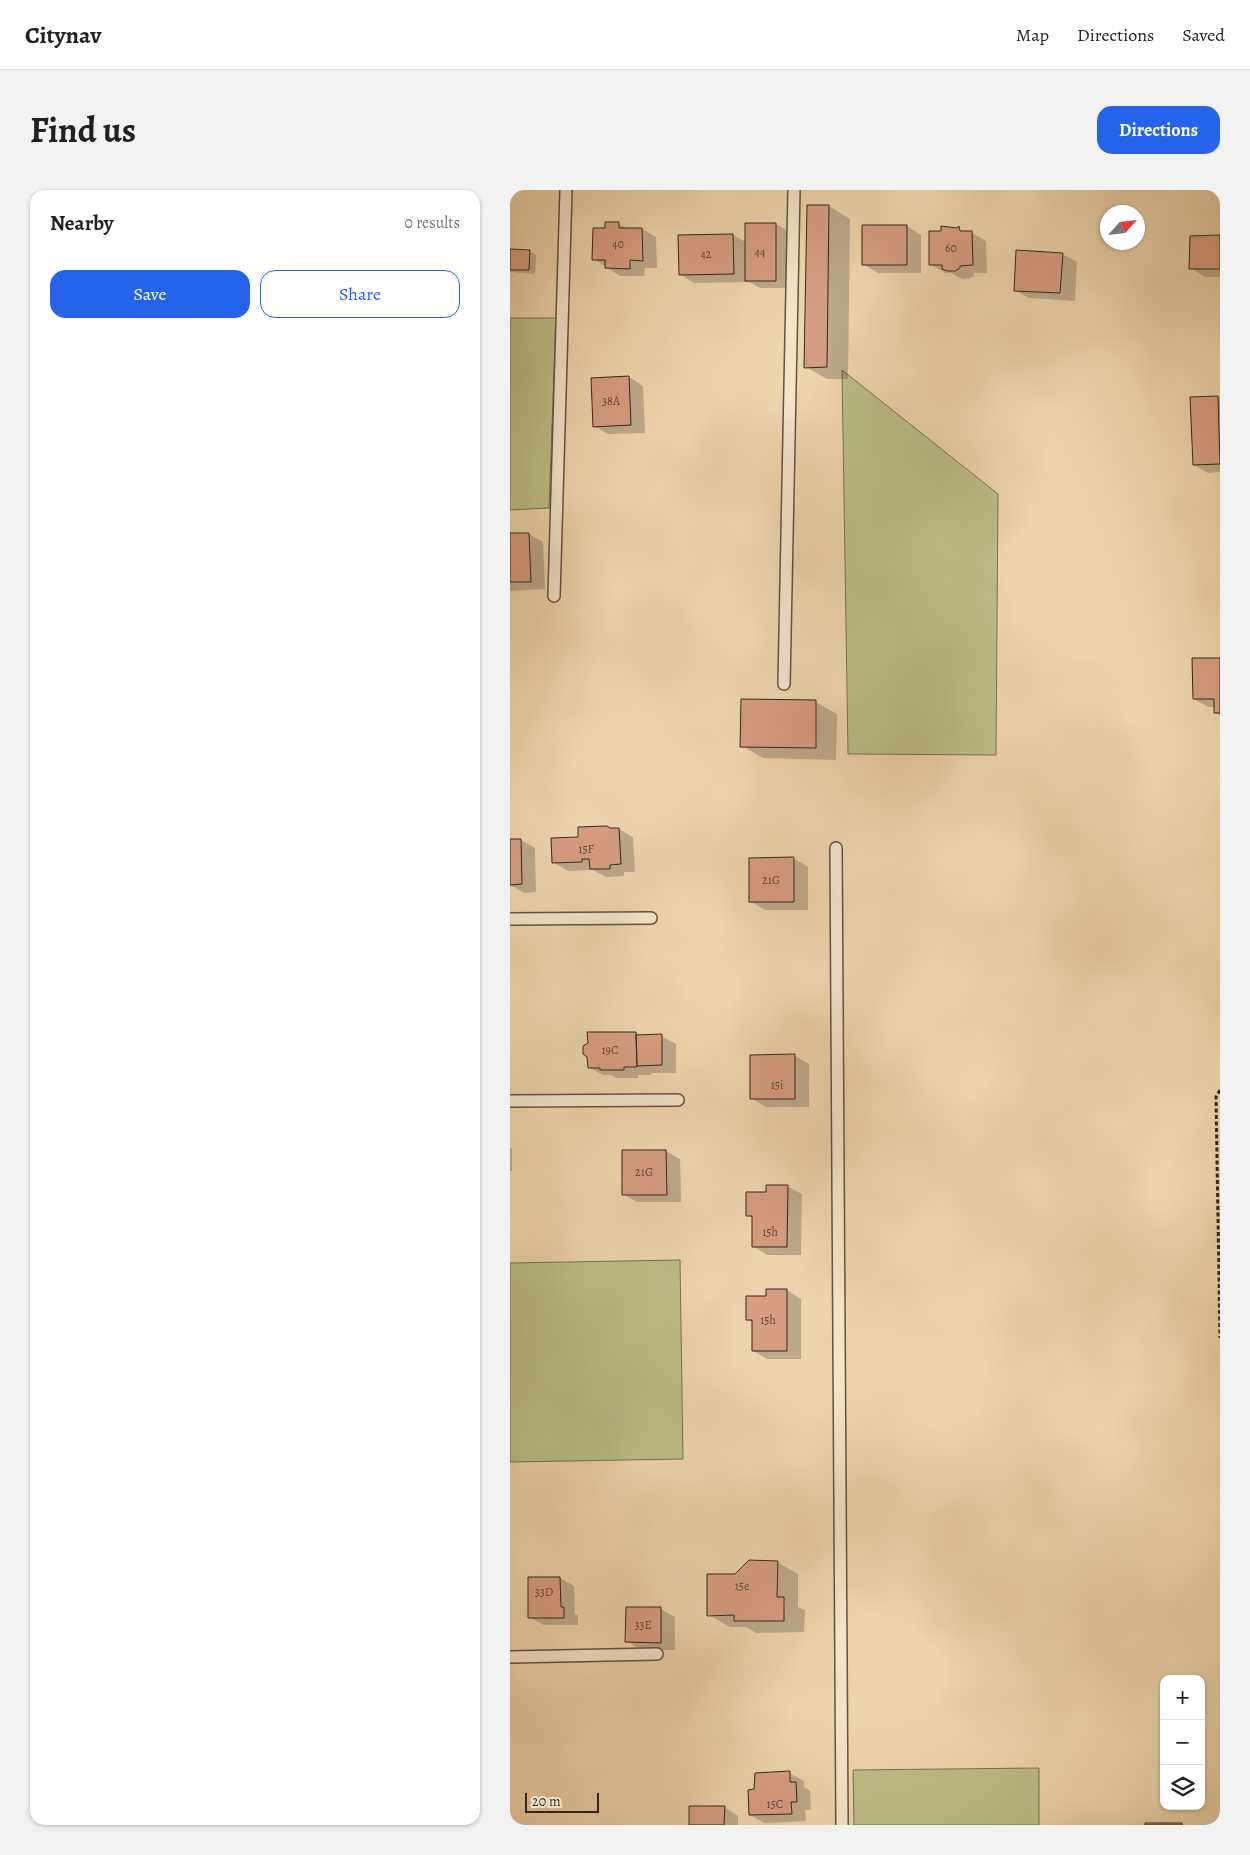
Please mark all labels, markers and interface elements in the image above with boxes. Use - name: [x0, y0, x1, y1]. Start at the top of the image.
- text: Citynav: [25, 19, 101, 51]
- text: Map: [1016, 23, 1049, 47]
- text: Directions: [1077, 23, 1154, 47]
- text: Saved: [1182, 23, 1225, 47]
- text: Find us: [30, 106, 136, 154]
- button: Directions: [1097, 106, 1220, 154]
- north arrow: [1100, 205, 1145, 250]
- text: Nearby: [50, 209, 113, 237]
- text: 0 results: [404, 212, 460, 234]
- house number: 40: [612, 236, 624, 252]
- house number: 60: [945, 240, 957, 256]
- house number: 44: [755, 244, 766, 260]
- house number: 42: [700, 246, 712, 262]
- button: Save: [50, 270, 250, 318]
- button: Share: [260, 270, 460, 318]
- house number: 38A: [602, 393, 621, 409]
- house number: 15F: [578, 841, 594, 857]
- house number: 21G: [762, 872, 780, 888]
- house number: 19C: [601, 1042, 619, 1058]
- house number: 15i: [771, 1077, 783, 1093]
- house number: 21G: [635, 1164, 653, 1180]
- house number: 15h: [762, 1224, 778, 1240]
- house number: 15h: [760, 1312, 776, 1328]
- house number: 15e: [735, 1578, 749, 1594]
- house number: 33D: [535, 1584, 553, 1600]
- house number: 33E: [634, 1617, 652, 1633]
- map controls: [1160, 1675, 1205, 1810]
- button: +: [1160, 1675, 1205, 1720]
- button: −: [1160, 1720, 1205, 1765]
- button: layers: [1160, 1765, 1205, 1810]
- scale bar: [525, 1790, 599, 1813]
- text: 20 m: [532, 1792, 561, 1811]
- house number: 15C: [767, 1796, 783, 1812]

